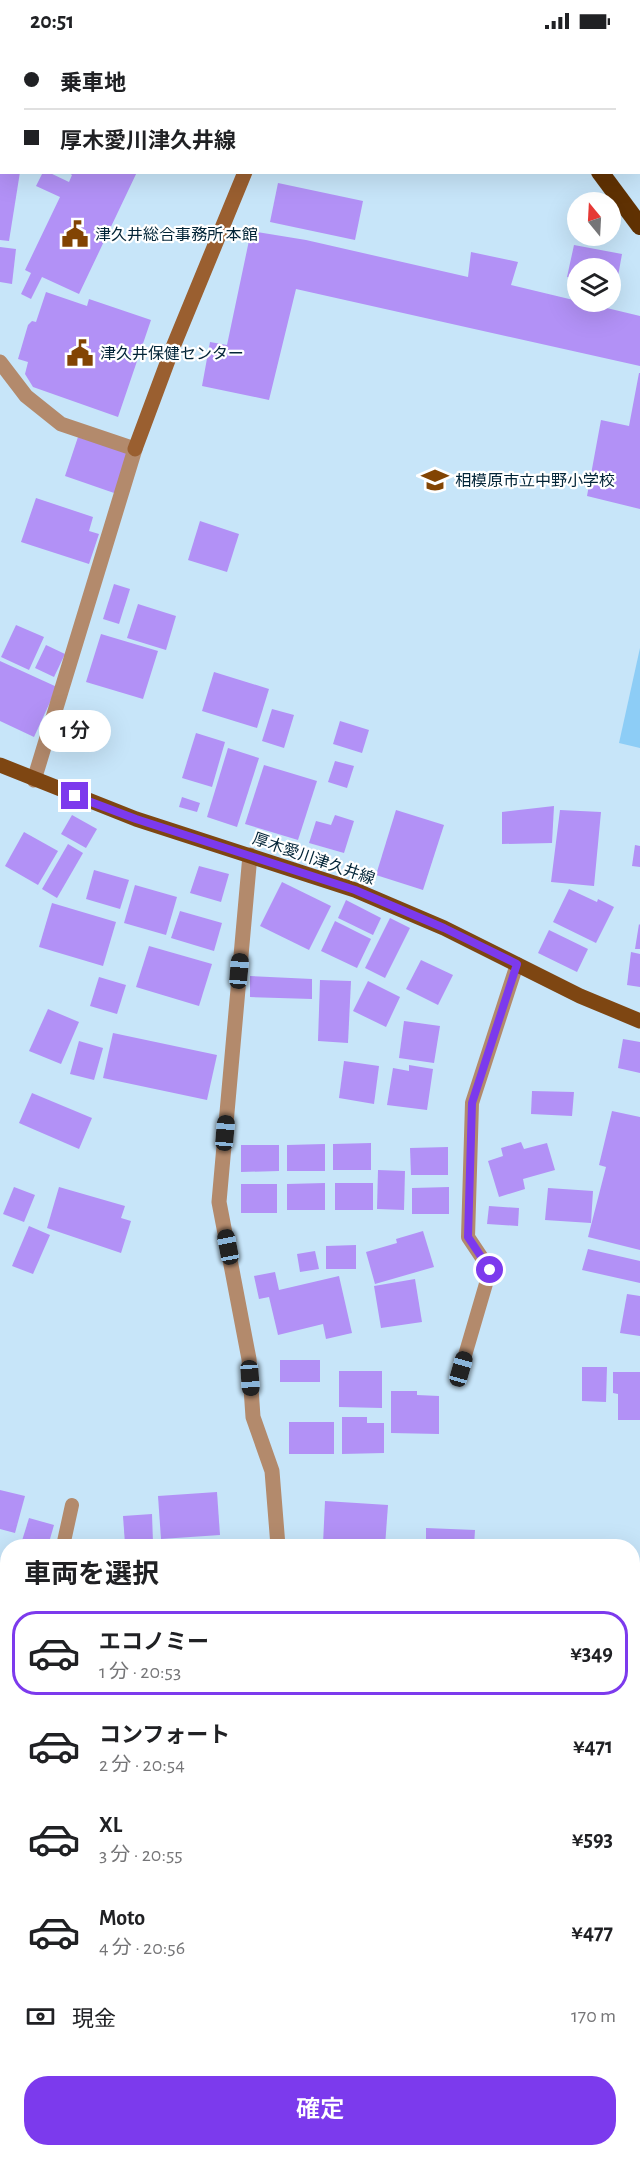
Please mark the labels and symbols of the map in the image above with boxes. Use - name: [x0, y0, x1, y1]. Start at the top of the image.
- north arrow: [567, 192, 621, 246]
- public building icon: 津久井総合事務所 本館: [60, 219, 90, 249]
- place label: 津久井総合事務所 本館: [95, 226, 258, 243]
- public building icon: 津久井保健センター: [65, 338, 95, 368]
- place label: 津久井保健センター: [100, 345, 244, 362]
- school or university icon: 相模原市立中野小学校: [420, 465, 450, 495]
- place label: 相模原市立中野小学校: [455, 472, 615, 489]
- callout: 1 分: [39, 709, 111, 751]
- route end: [61, 782, 88, 809]
- street label: 厚木愛川津久井線: [251, 830, 377, 887]
- car: [228, 952, 250, 990]
- car: [214, 1114, 236, 1152]
- car: [216, 1228, 240, 1266]
- route start: [476, 1256, 503, 1283]
- car: [447, 1349, 475, 1389]
- car: [240, 1359, 260, 1397]

